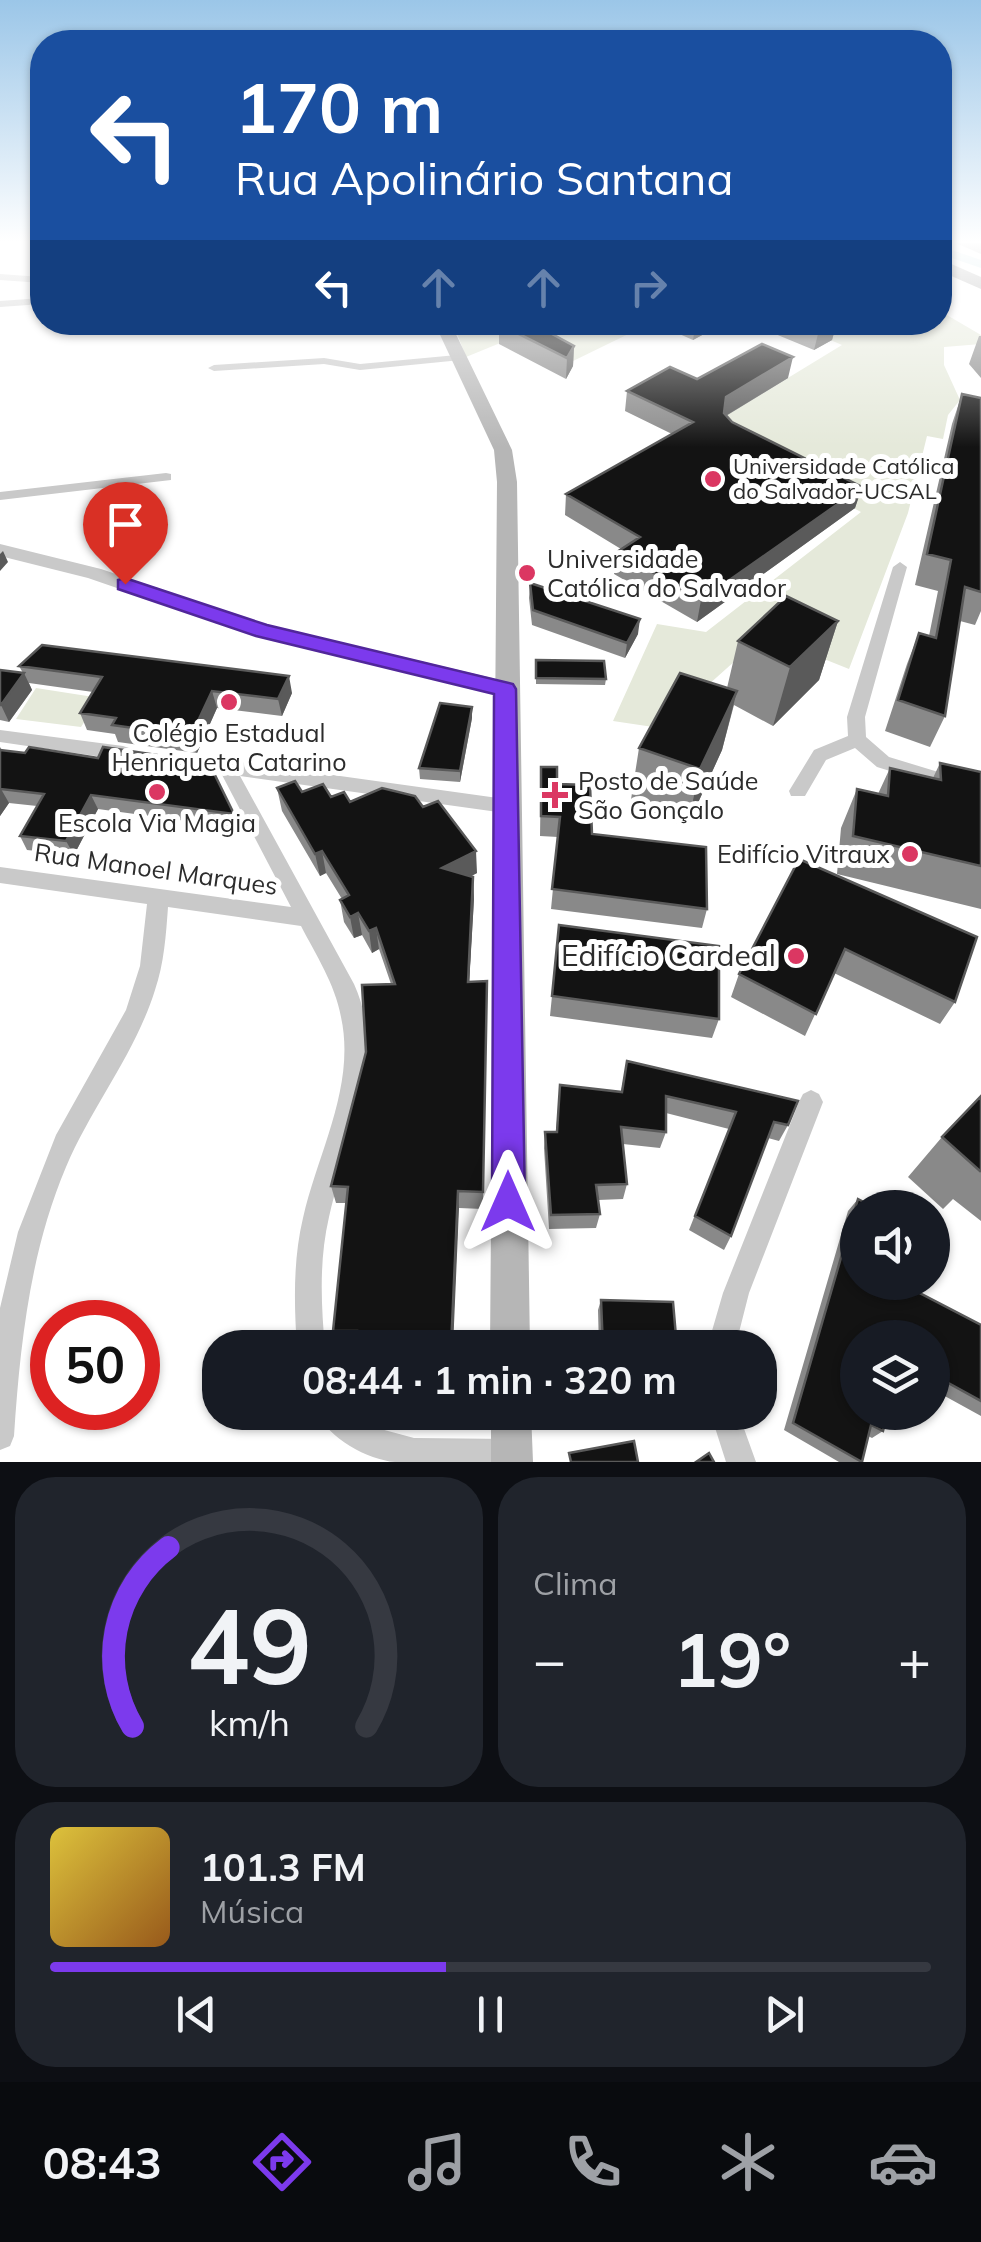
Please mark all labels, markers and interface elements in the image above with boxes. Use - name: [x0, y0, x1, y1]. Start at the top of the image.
- text: 170 m: [235, 63, 443, 151]
- icon: left: [70, 70, 200, 200]
- text: Rua Apolinário Santana: [235, 150, 733, 206]
- icon: left: [306, 260, 361, 315]
- icon: ahead: [411, 260, 466, 315]
- icon: ahead: [516, 260, 571, 315]
- icon: right: [621, 260, 676, 315]
- place label: Universidade Católica do Salvador-UCSAL: [733, 452, 955, 505]
- marker: Universidade Católica do Salvador-UCSAL: [702, 468, 724, 490]
- pin: [83, 482, 168, 585]
- icon: arrive: [98, 497, 153, 552]
- place label: Universidade Católica do Salvador: [547, 543, 786, 603]
- marker: Universidade Católica do Salvador: [516, 562, 538, 584]
- marker: Colégio Estadual Henriqueta Catarino: [218, 691, 240, 713]
- place label: Colégio Estadual Henriqueta Catarino: [111, 717, 347, 777]
- place label: Posto de Saúde São Gonçalo: [578, 765, 758, 825]
- marker: Escola Via Magia: [146, 781, 168, 803]
- marker: Posto de Saúde São Gonçalo: [542, 782, 568, 808]
- place label: Escola Via Magia: [58, 807, 256, 838]
- street label: Rua Manoel Marques: [32, 836, 280, 901]
- place label: Edifício Vitraux: [717, 838, 891, 869]
- marker: Edifício Vitraux: [899, 843, 921, 865]
- place label: Edifício Cardeal: [561, 936, 776, 974]
- marker: Edifício Cardeal: [785, 945, 807, 967]
- position arrow: [456, 1150, 560, 1254]
- map controls: [840, 1190, 950, 1430]
- button: sound: [840, 1190, 950, 1300]
- speed limit sign: 50: [30, 1300, 160, 1430]
- button: layers: [840, 1320, 950, 1430]
- text: 08:44 · 1 min · 320 m: [302, 1356, 677, 1404]
- text: Clima: [533, 1563, 617, 1603]
- text: 49: [187, 1579, 311, 1710]
- text: 19°: [673, 1612, 791, 1706]
- text: −: [533, 1625, 566, 1694]
- text: +: [898, 1625, 931, 1694]
- text: km/h: [209, 1700, 289, 1745]
- text: 101.3 FM: [200, 1843, 366, 1891]
- text: Música: [200, 1891, 304, 1931]
- icon: previous: [169, 1987, 224, 2042]
- icon: pause: [463, 1987, 518, 2042]
- icon: next: [757, 1987, 812, 2042]
- icon: directions: [247, 2127, 317, 2197]
- icon: music: [402, 2127, 472, 2197]
- icon: phone: [558, 2127, 628, 2197]
- icon: climate: [713, 2127, 783, 2197]
- icon: car: [868, 2127, 938, 2197]
- text: 08:43: [43, 2134, 162, 2190]

